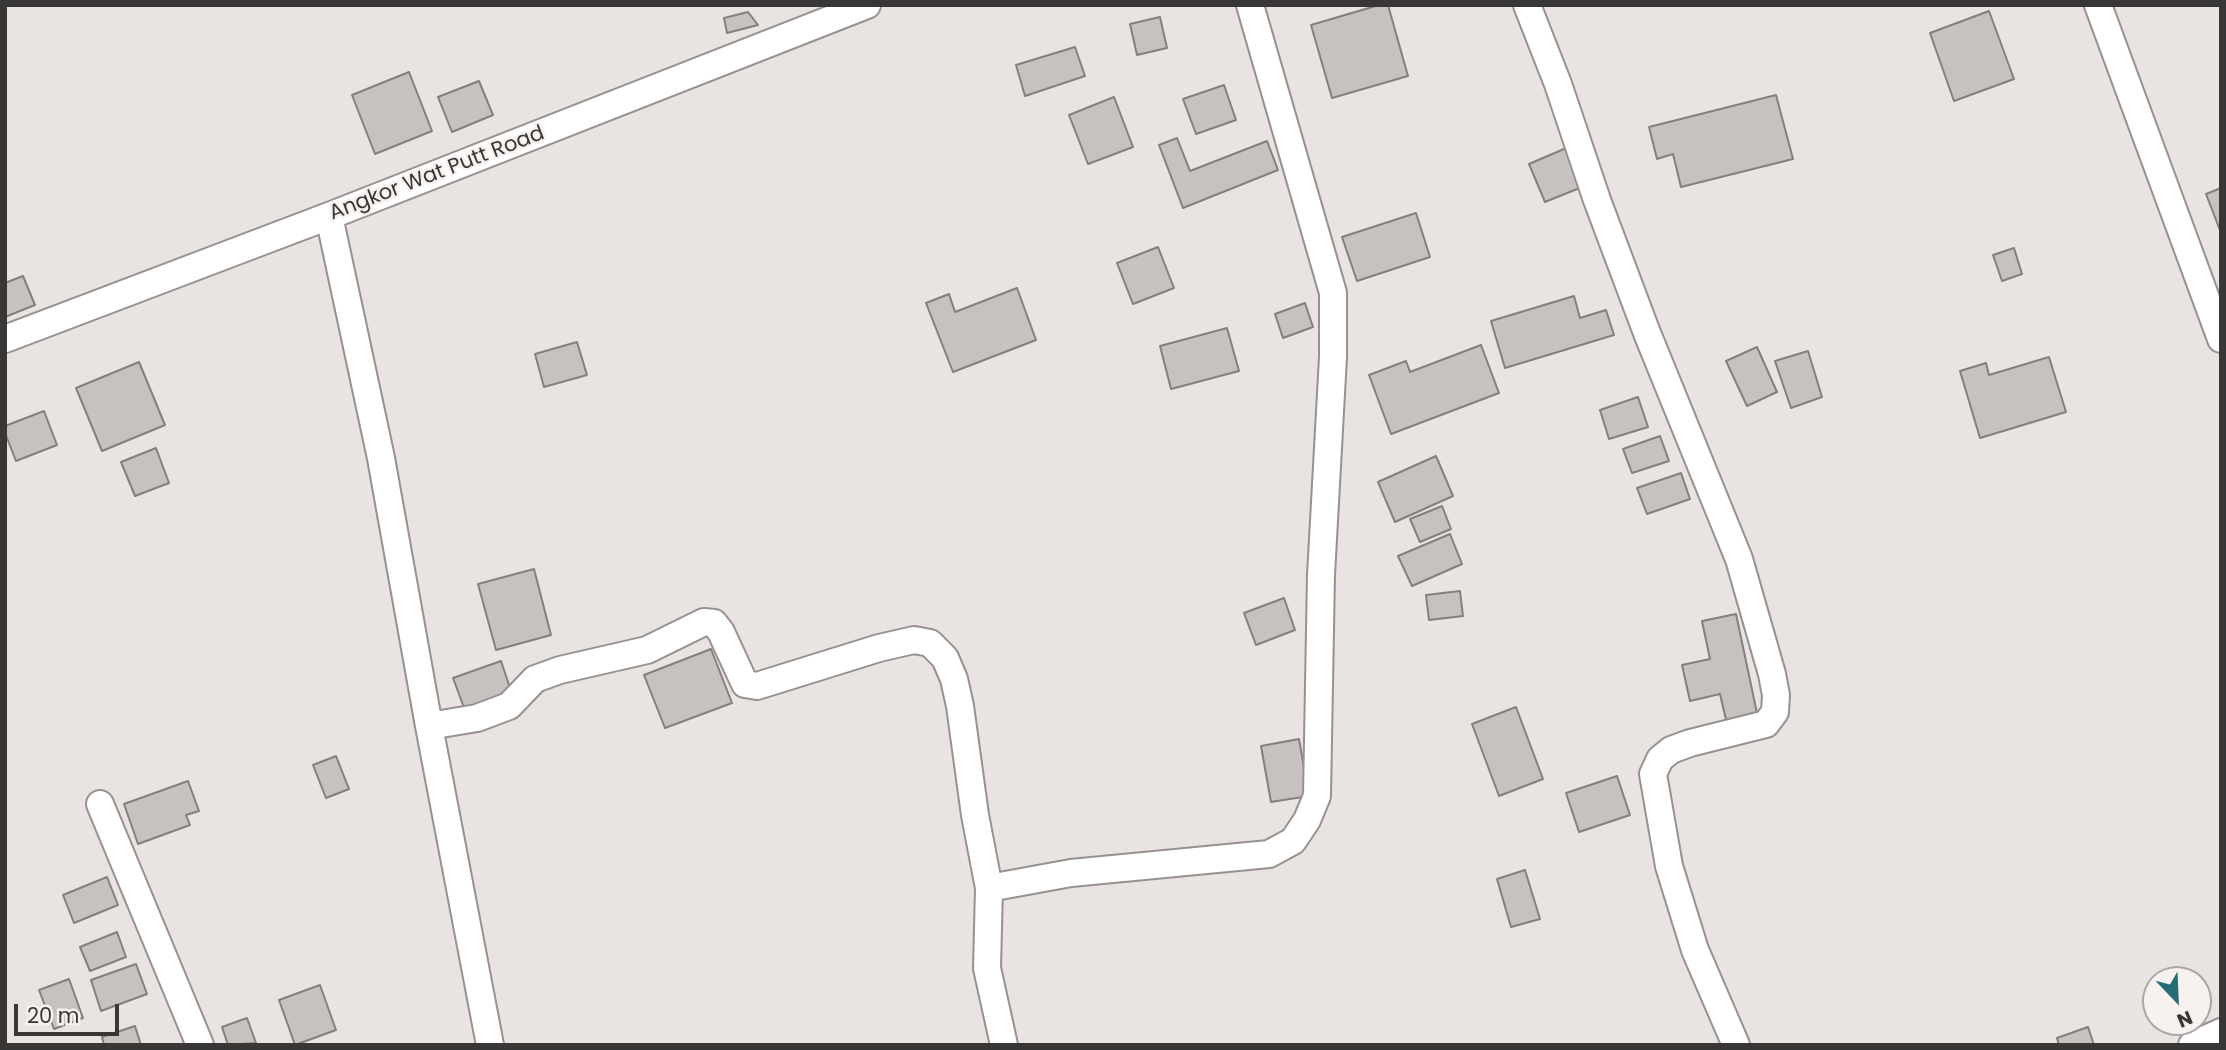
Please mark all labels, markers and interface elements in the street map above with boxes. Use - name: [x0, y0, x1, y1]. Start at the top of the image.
- street label: Angkor Wat Putt Road: [326, 121, 548, 227]
- north arrow: [2142, 966, 2212, 1036]
- scale bar: [18, 990, 122, 1034]
- text: 20 m: [27, 1001, 80, 1030]
- text: N: [2173, 1004, 2196, 1034]

